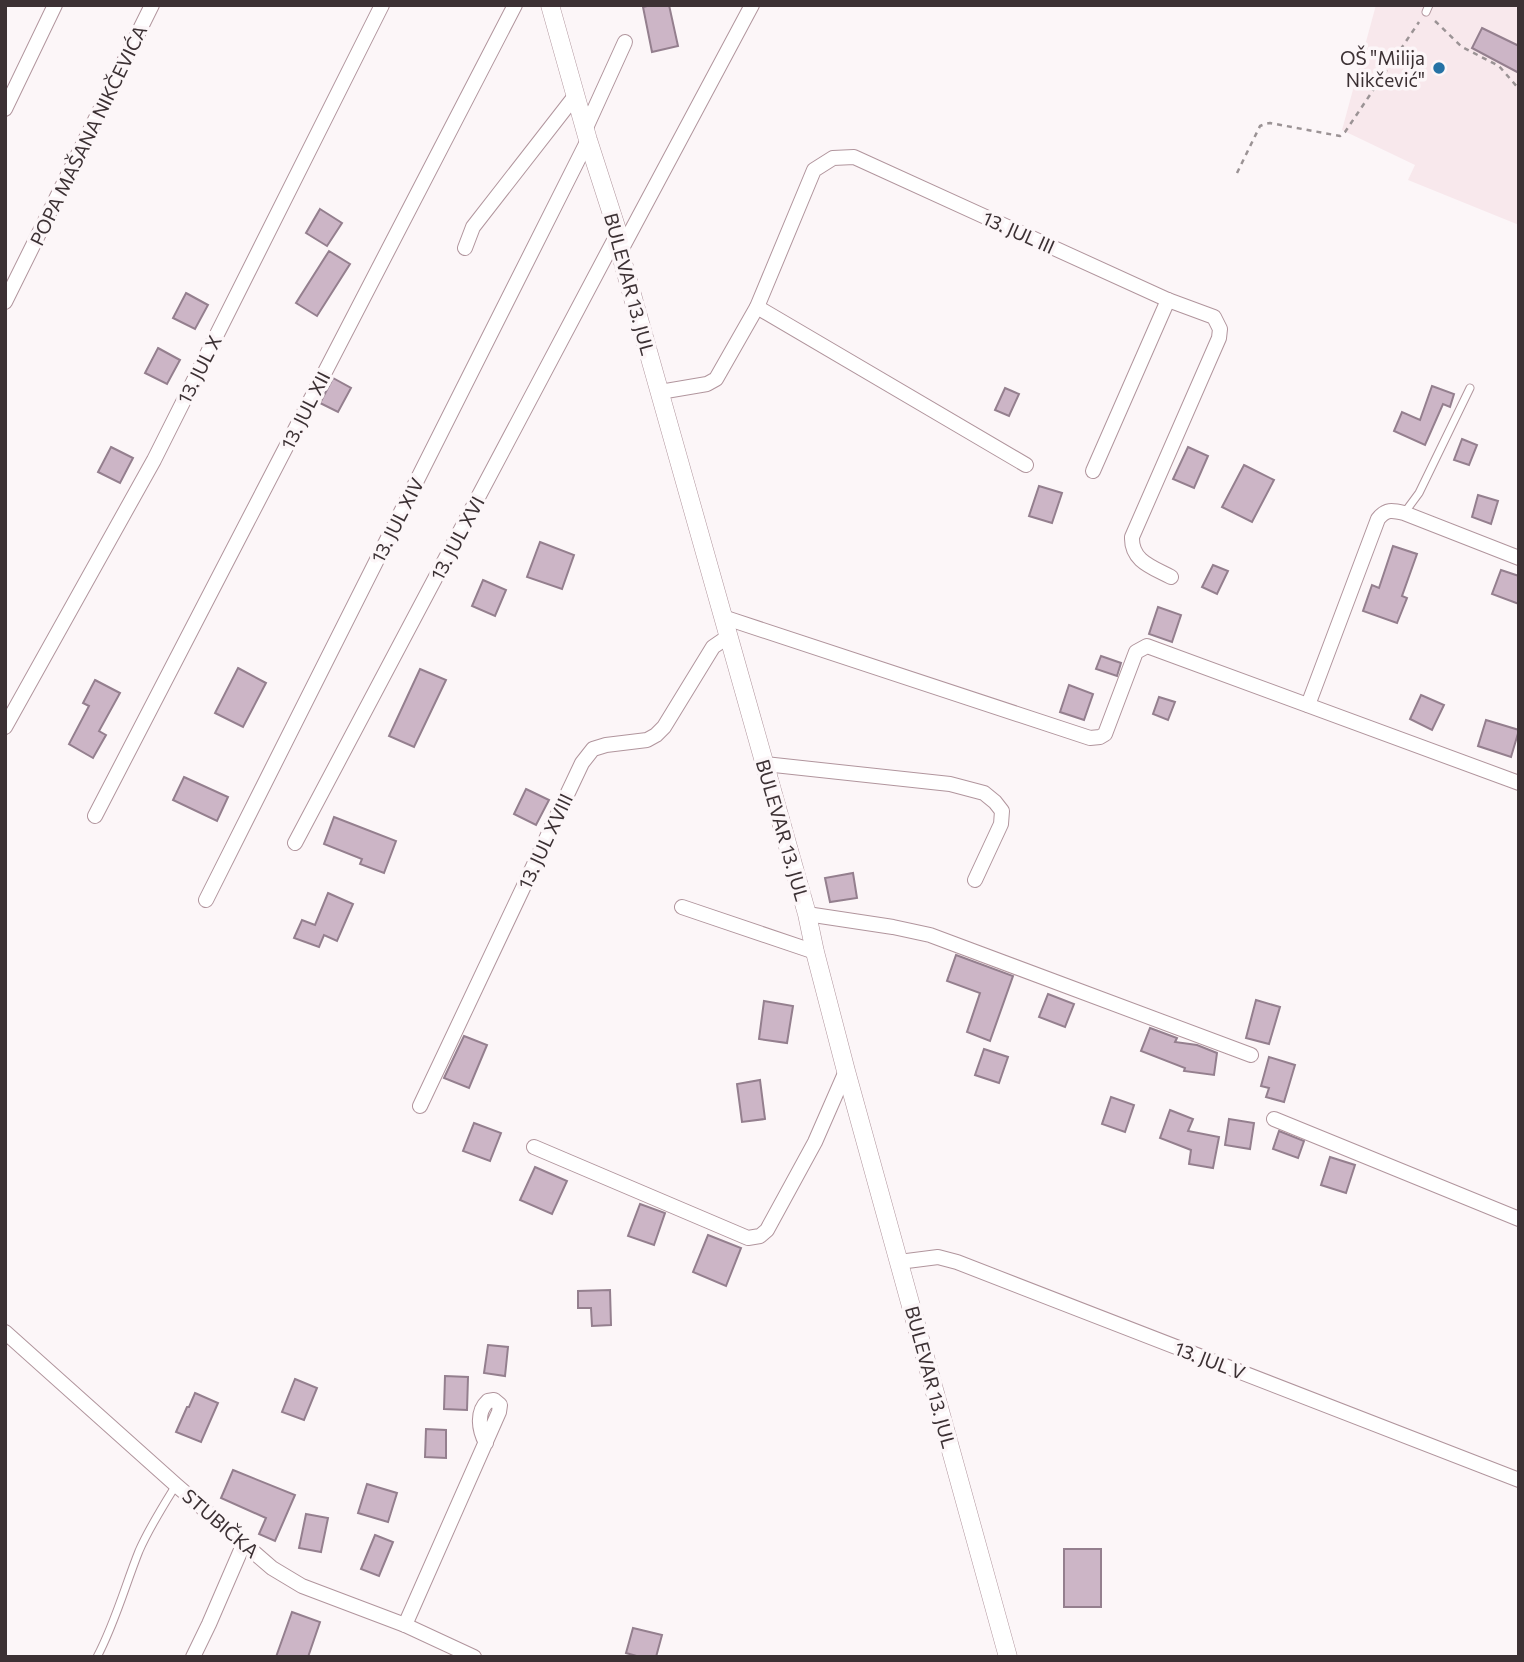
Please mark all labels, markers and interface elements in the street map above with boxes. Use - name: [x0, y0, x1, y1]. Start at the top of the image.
- street label: POPA MAŠANA NIKČEVIĆA: [24, 21, 151, 249]
- place label: OŠ "Milija Nikčević": [1340, 45, 1425, 91]
- marker: OŠ "Milija Nikčević": [1431, 60, 1447, 76]
- street label: 13. JUL III: [979, 206, 1059, 258]
- street label: BULEVAR 13. JUL: [600, 210, 660, 358]
- street label: 13. JUL X: [172, 331, 226, 407]
- street label: 13. JUL XII: [276, 367, 334, 453]
- street label: 13. JUL XIV: [366, 474, 428, 566]
- street label: 13. JUL XVI: [425, 492, 489, 584]
- street label: BULEVAR 13. JUL: [752, 756, 814, 904]
- street label: 13. JUL XVIII: [513, 790, 577, 892]
- street label: BULEVAR 13. JUL: [901, 1303, 961, 1451]
- street label: 13. JUL V: [1171, 1336, 1249, 1384]
- street label: STUBIČKA: [178, 1483, 264, 1562]

